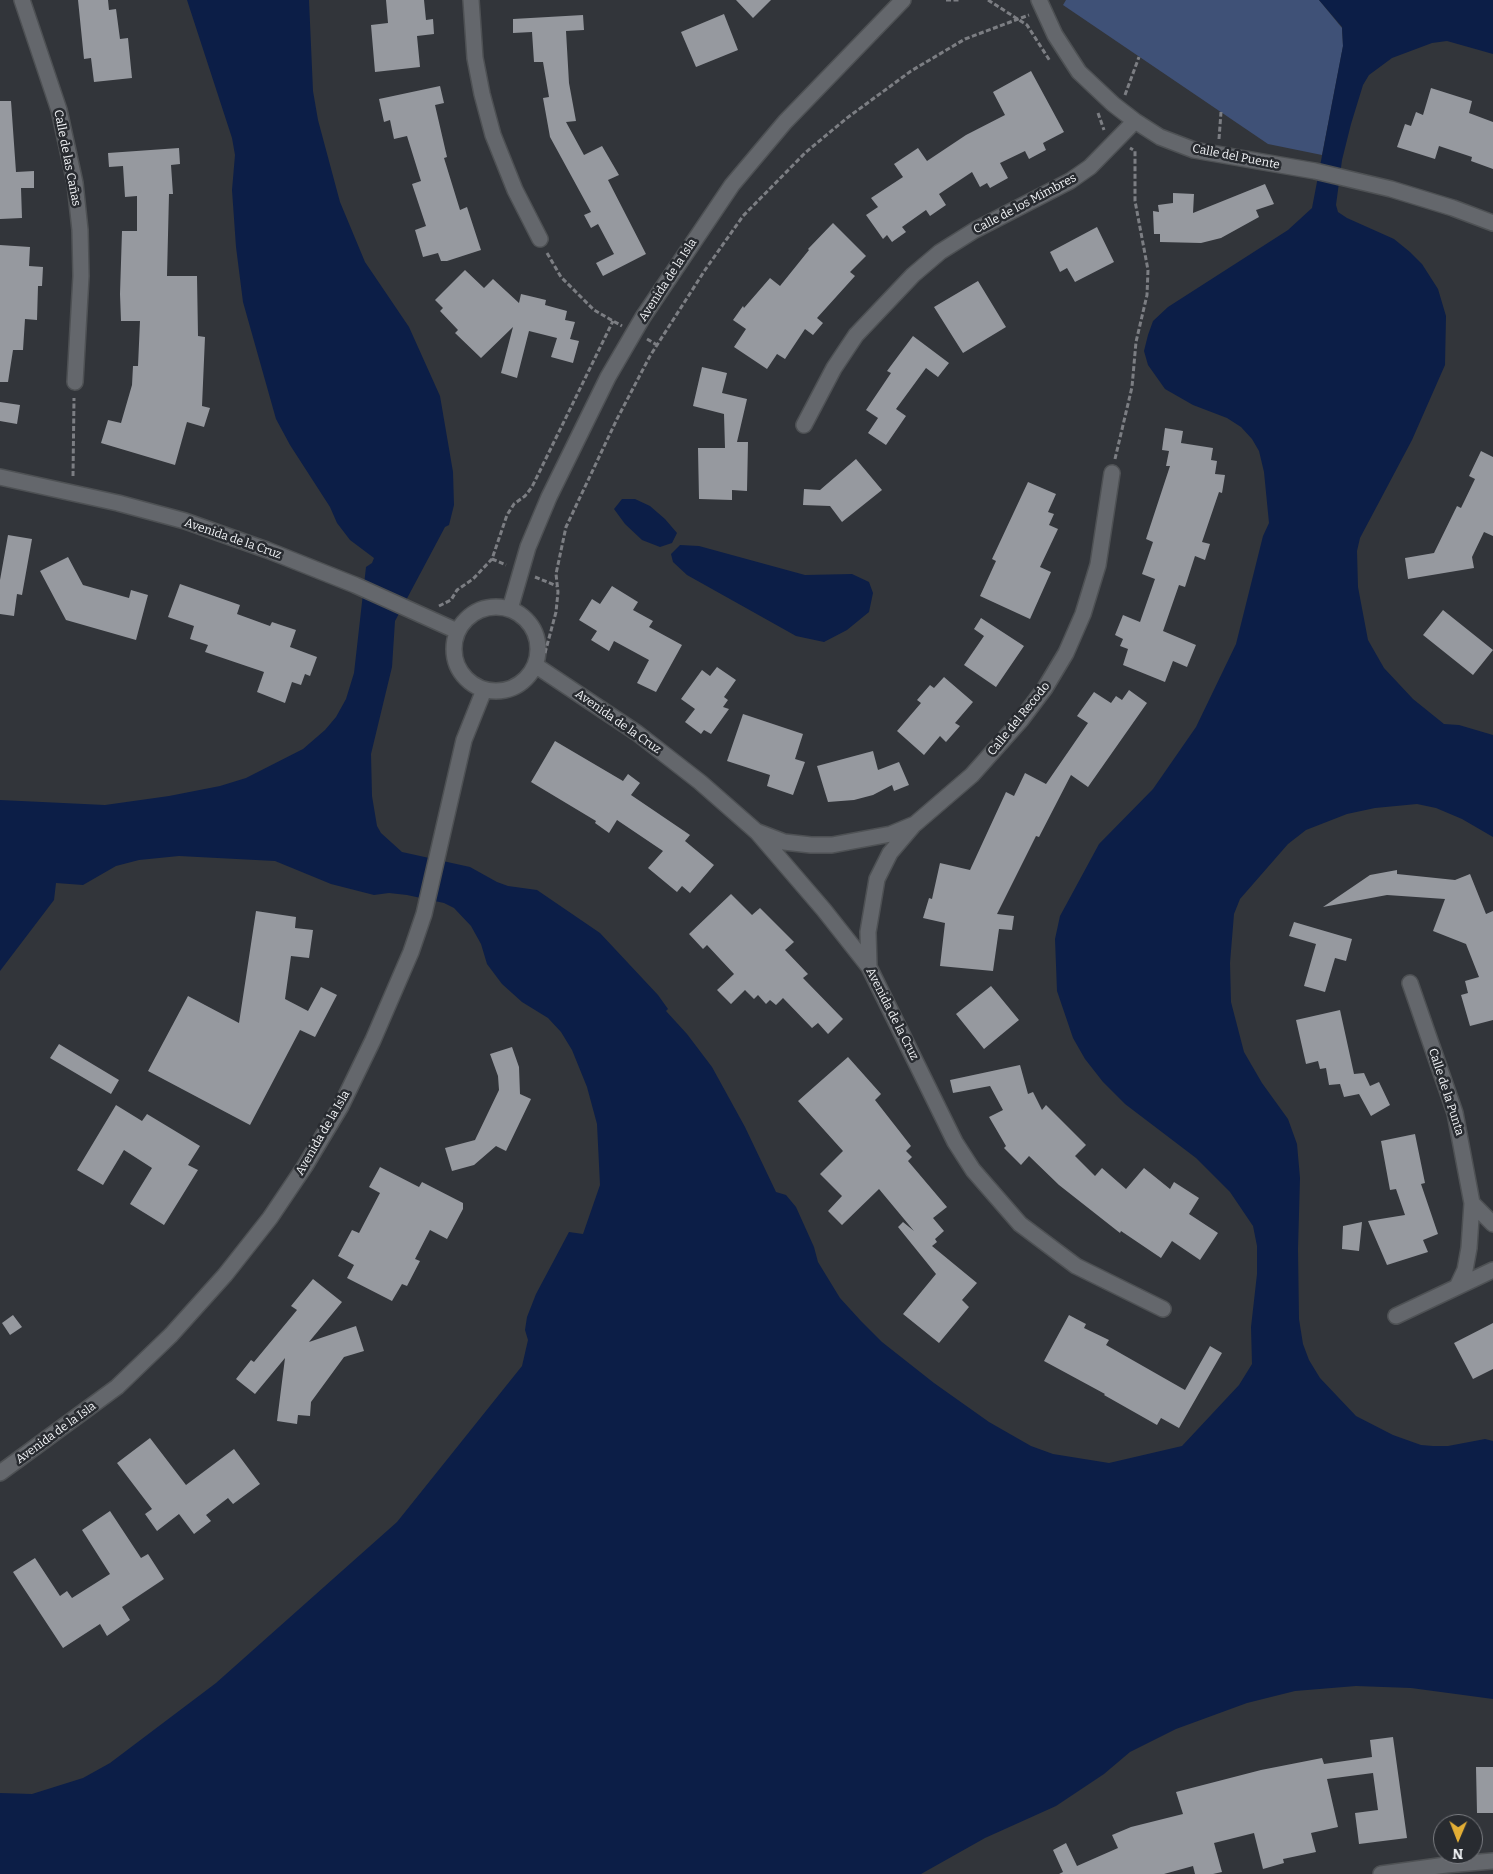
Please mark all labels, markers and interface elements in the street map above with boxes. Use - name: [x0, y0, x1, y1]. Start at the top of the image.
- street label: Calle de las Cañas: [51, 109, 83, 207]
- street label: Calle del Puente: [1191, 141, 1281, 173]
- street label: Calle de los Mimbres: [971, 171, 1079, 237]
- street label: Avenida de la Isla: [636, 236, 700, 324]
- street label: Avenida de la Cruz: [183, 516, 283, 562]
- street label: Calle del Recodo: [985, 679, 1053, 759]
- street label: Avenida de la Cruz: [572, 687, 664, 757]
- street label: Avenida de la Cruz: [862, 965, 922, 1063]
- street label: Calle de la Punta: [1425, 1046, 1467, 1138]
- street label: Avenida de la Isla: [293, 1088, 353, 1178]
- street label: Avenida de la Isla: [13, 1399, 99, 1467]
- north arrow: [1433, 1814, 1483, 1864]
- text: N: [1452, 1845, 1463, 1862]

